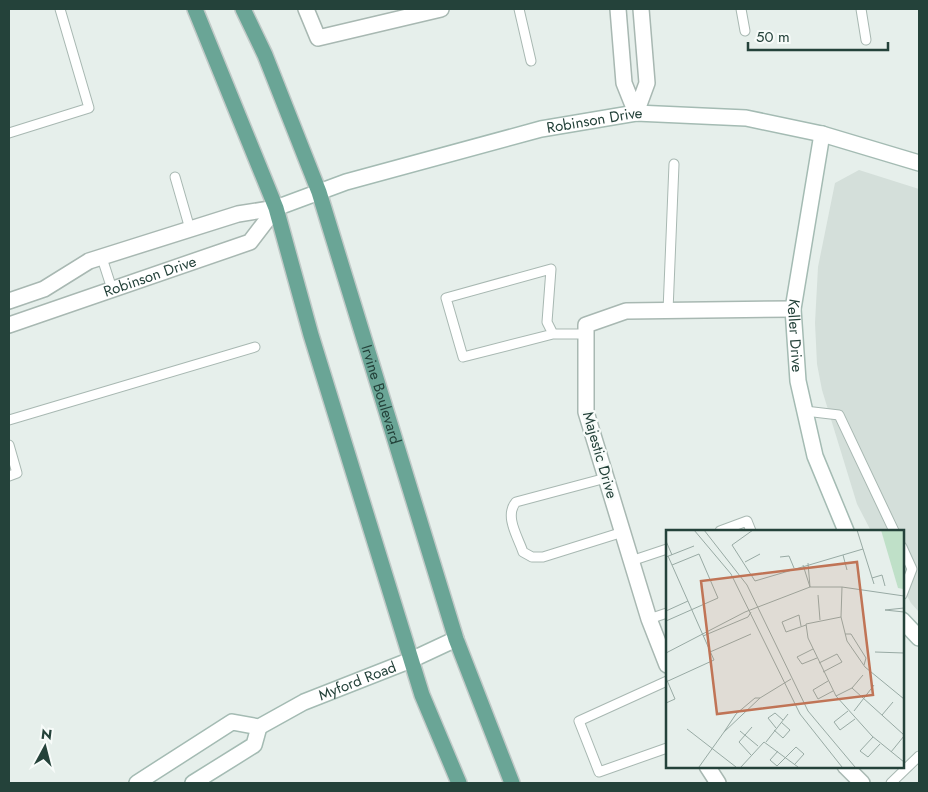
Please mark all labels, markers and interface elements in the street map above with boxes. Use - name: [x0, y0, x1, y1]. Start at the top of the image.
- scale bar: [748, 20, 888, 52]
- text: 50 m: [756, 26, 790, 48]
- street label: Robinson Drive: [545, 102, 643, 139]
- street label: Robinson Drive: [100, 250, 200, 303]
- street label: Keller Drive: [782, 297, 808, 373]
- street label: Irvine Boulevard: [355, 342, 407, 447]
- street label: Majestic Drive: [577, 409, 623, 501]
- inset map: [666, 530, 903, 767]
- street label: Myford Road: [315, 656, 399, 706]
- north arrow: [20, 722, 70, 772]
- text: N: [40, 723, 53, 745]

